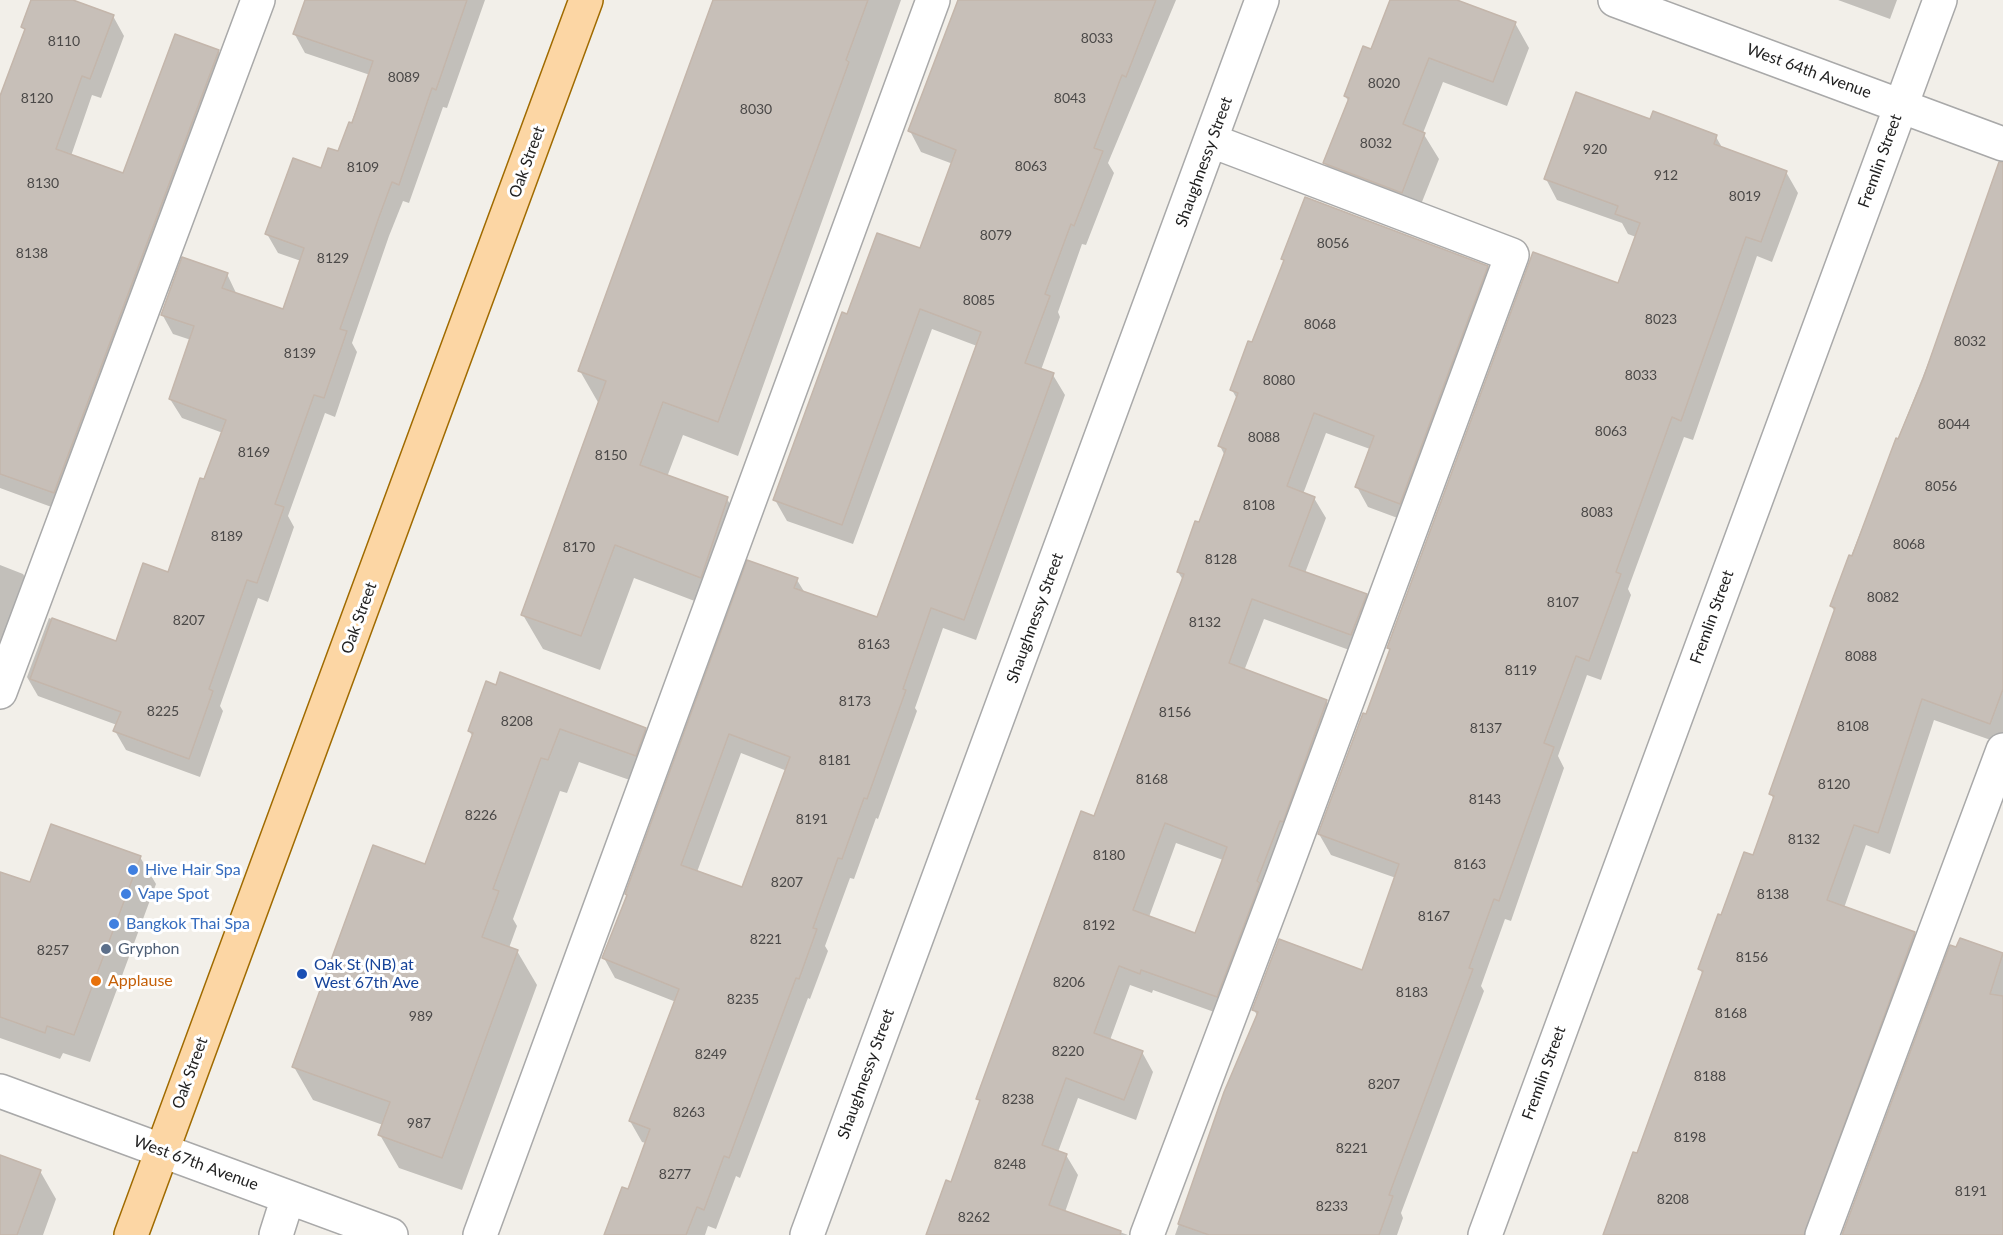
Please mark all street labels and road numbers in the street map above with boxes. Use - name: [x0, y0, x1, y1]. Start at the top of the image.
- street label: West 64th Avenue: [1744, 40, 1874, 102]
- street label: Shaughnessy Street: [1172, 94, 1236, 230]
- street label: Fremlin Street: [1854, 112, 1906, 210]
- street label: Oak Street: [505, 124, 549, 200]
- street label: Shaughnessy Street: [1003, 550, 1067, 686]
- street label: Fremlin Street: [1686, 568, 1738, 666]
- street label: Oak Street: [337, 580, 381, 656]
- street label: Shaughnessy Street: [834, 1006, 898, 1142]
- street label: Fremlin Street: [1518, 1024, 1570, 1122]
- street label: Oak Street: [168, 1035, 212, 1111]
- street label: West 67th Avenue: [131, 1132, 261, 1194]

